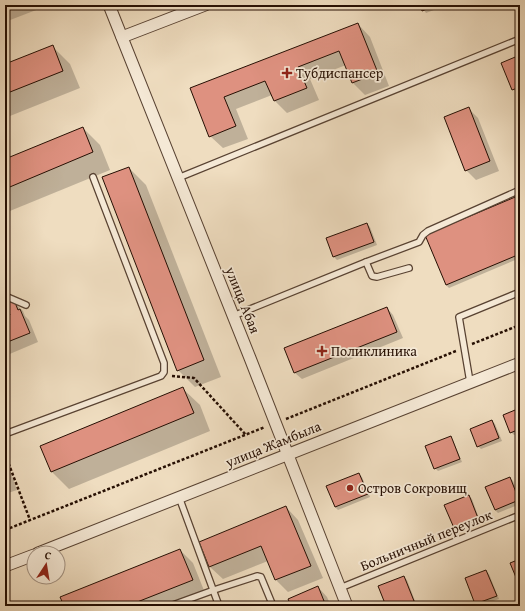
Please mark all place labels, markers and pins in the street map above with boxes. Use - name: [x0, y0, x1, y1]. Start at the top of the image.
- place label: Тубдиспансер: [296, 63, 384, 83]
- marker: Тубдиспансер: [281, 67, 293, 79]
- place label: Поликлиника: [331, 341, 417, 361]
- marker: Поликлиника: [316, 345, 328, 357]
- place label: Остров Сокровищ: [358, 478, 467, 498]
- marker: Остров Сокровищ: [345, 483, 355, 493]

